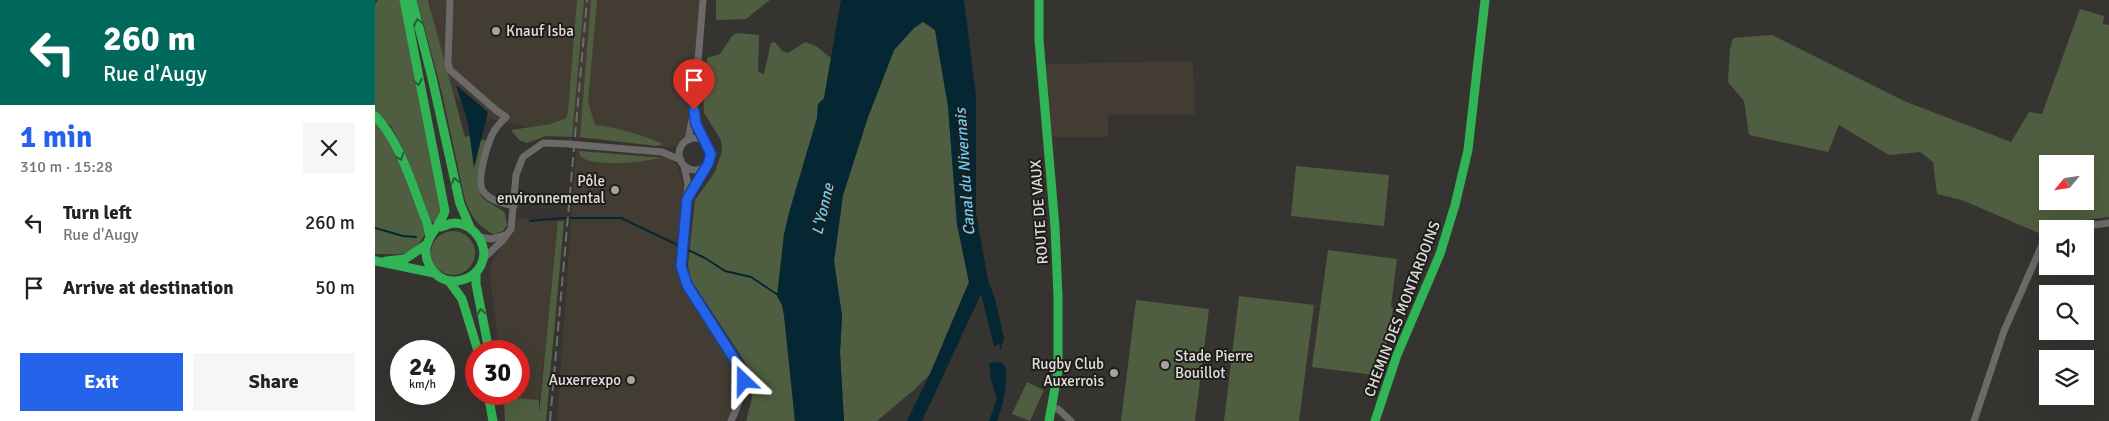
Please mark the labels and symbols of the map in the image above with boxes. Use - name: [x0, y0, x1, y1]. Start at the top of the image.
- one-way arrow: [413, 18, 424, 27]
- place label: Knauf Isba: [506, 22, 574, 40]
- marker: Knauf Isba: [490, 25, 502, 37]
- pin: [673, 59, 715, 110]
- one-way arrow: [413, 78, 423, 87]
- water label: Canal du Nivernais: [950, 106, 979, 236]
- one-way arrow: [394, 152, 404, 161]
- north arrow: [2039, 155, 2094, 210]
- street label: ROUTE DE VAUX: [1026, 159, 1052, 265]
- place label: Pôle environnemental: [497, 172, 605, 207]
- one-way arrow: [450, 176, 461, 185]
- water label: L'Yonne: [807, 180, 839, 237]
- marker: Pôle environnemental: [609, 184, 621, 196]
- street label: CHEMIN DES MONTARDOINS: [1360, 219, 1444, 399]
- one-way arrow: [477, 307, 487, 316]
- speed limit sign: 30: [465, 340, 530, 405]
- place label: Stade Pierre Bouillot: [1175, 347, 1253, 382]
- position arrow: [717, 354, 769, 406]
- place label: Rugby Club Auxerrois: [1032, 355, 1104, 390]
- marker: Stade Pierre Bouillot: [1159, 359, 1171, 371]
- marker: Rugby Club Auxerrois: [1108, 367, 1120, 379]
- place label: Auxerrexpo: [549, 371, 621, 389]
- marker: Auxerrexpo: [625, 374, 637, 386]

